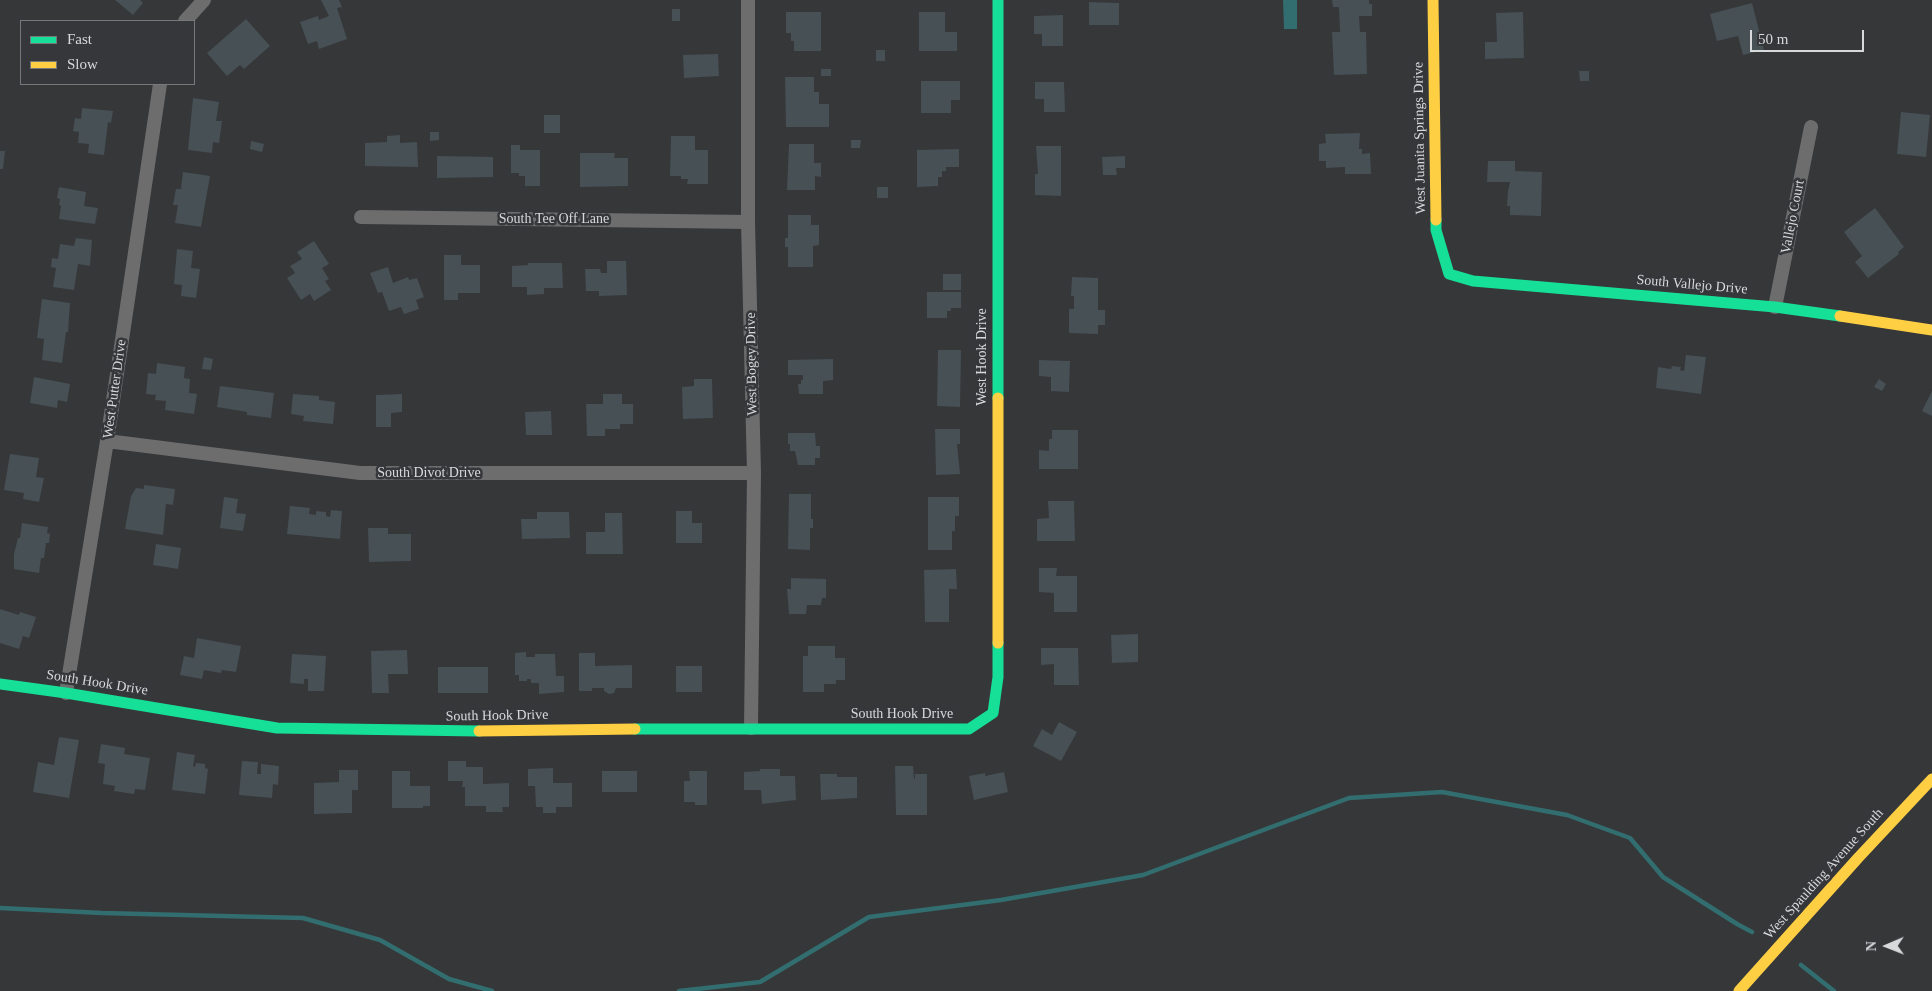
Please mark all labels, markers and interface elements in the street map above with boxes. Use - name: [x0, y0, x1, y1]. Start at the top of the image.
- legend: [20, 20, 195, 85]
- scale bar: [1752, 20, 1866, 52]
- text: Fast: [67, 31, 92, 47]
- text: 50 m: [1758, 31, 1788, 47]
- text: Slow: [67, 56, 98, 72]
- street label: West Juanita Springs Drive: [1410, 62, 1430, 214]
- street label: Vallejo Court: [1778, 179, 1808, 255]
- street label: South Tee Off Lane: [499, 211, 609, 227]
- street label: South Vallejo Drive: [1636, 272, 1748, 298]
- street label: West Hook Drive: [974, 308, 990, 406]
- street label: West Bogey Drive: [743, 312, 761, 416]
- street label: West Putter Drive: [100, 338, 130, 440]
- street label: South Divot Drive: [377, 465, 481, 481]
- street label: South Hook Drive: [45, 667, 149, 699]
- street label: South Hook Drive: [851, 706, 953, 722]
- street label: South Hook Drive: [446, 707, 548, 725]
- street label: West Spaulding Avenue South: [1761, 805, 1887, 943]
- north arrow: [1862, 921, 1912, 971]
- text: N: [1864, 941, 1879, 951]

